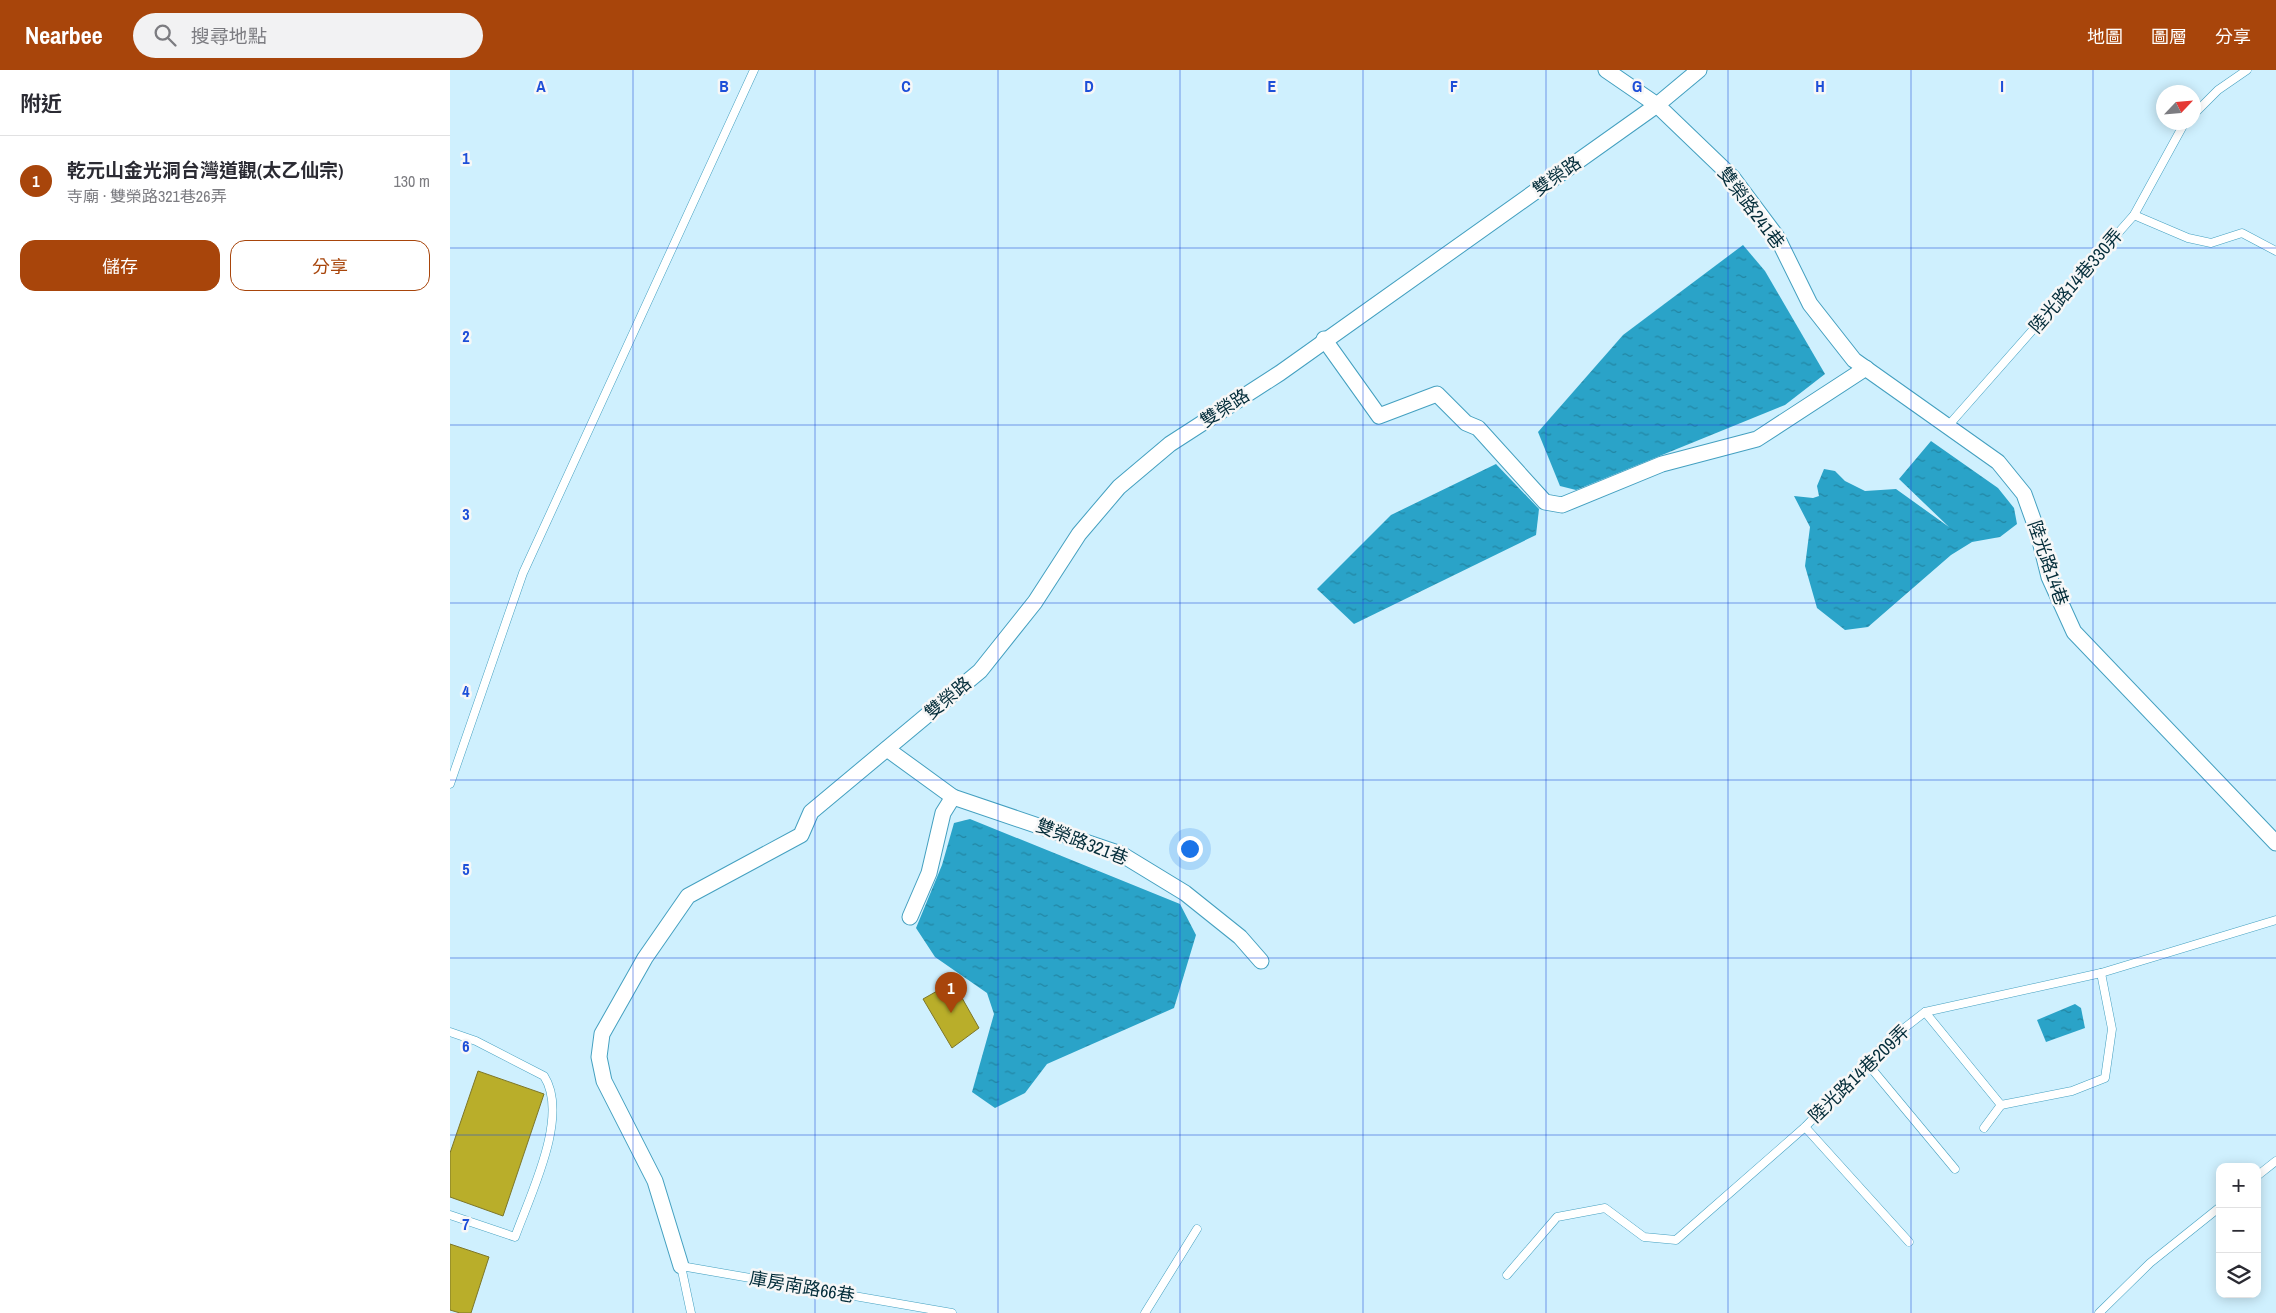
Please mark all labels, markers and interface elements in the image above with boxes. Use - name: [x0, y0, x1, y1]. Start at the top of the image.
- search box: [133, 13, 483, 58]
- text: Nearbee: [25, 19, 103, 51]
- icon: search: [151, 21, 179, 49]
- text: 搜尋地點: [191, 23, 267, 49]
- text: 地圖: [2087, 24, 2123, 49]
- text: 圖層: [2151, 24, 2187, 49]
- text: 分享: [2215, 24, 2251, 49]
- text: A: [536, 75, 546, 97]
- text: B: [719, 75, 729, 97]
- text: C: [901, 75, 911, 97]
- text: D: [1084, 75, 1094, 97]
- text: E: [1268, 75, 1277, 97]
- text: F: [1450, 75, 1458, 97]
- text: G: [1632, 75, 1642, 97]
- text: H: [1815, 75, 1825, 97]
- text: I: [2000, 75, 2004, 97]
- north arrow: [2156, 85, 2201, 130]
- text: 附近: [20, 89, 62, 118]
- text: 1: [462, 147, 470, 169]
- street label: 雙榮路: [1527, 150, 1586, 201]
- text: 乾元山金光洞台灣道觀(太乙仙宗): [67, 157, 343, 183]
- street label: 雙榮路241巷: [1712, 162, 1790, 254]
- text: 1: [32, 170, 40, 192]
- text: 130 m: [394, 170, 430, 192]
- text: 寺廟 · 雙榮路321巷26弄: [67, 185, 226, 207]
- street label: 陸光路14巷330弄: [2023, 223, 2128, 338]
- button: 儲存: [20, 240, 220, 291]
- button: 分享: [230, 240, 430, 291]
- text: 2: [462, 325, 470, 347]
- street label: 雙榮路: [1195, 382, 1254, 433]
- text: 3: [462, 503, 470, 525]
- street label: 陸光路14巷: [2022, 517, 2075, 609]
- street label: 雙榮路: [919, 671, 976, 725]
- text: 4: [462, 680, 470, 702]
- street label: 雙榮路321巷: [1033, 813, 1132, 871]
- your location: [1177, 836, 1203, 862]
- text: 5: [462, 858, 470, 880]
- pin: 1: [935, 972, 967, 1013]
- street label: 陸光路14巷209弄: [1803, 1019, 1914, 1128]
- text: 6: [462, 1035, 470, 1057]
- map controls: [2216, 1163, 2261, 1298]
- button: +: [2216, 1163, 2261, 1208]
- button: −: [2216, 1208, 2261, 1253]
- text: 7: [462, 1213, 470, 1235]
- button: layers: [2216, 1253, 2261, 1298]
- street label: 庫房南路66巷: [748, 1265, 857, 1308]

